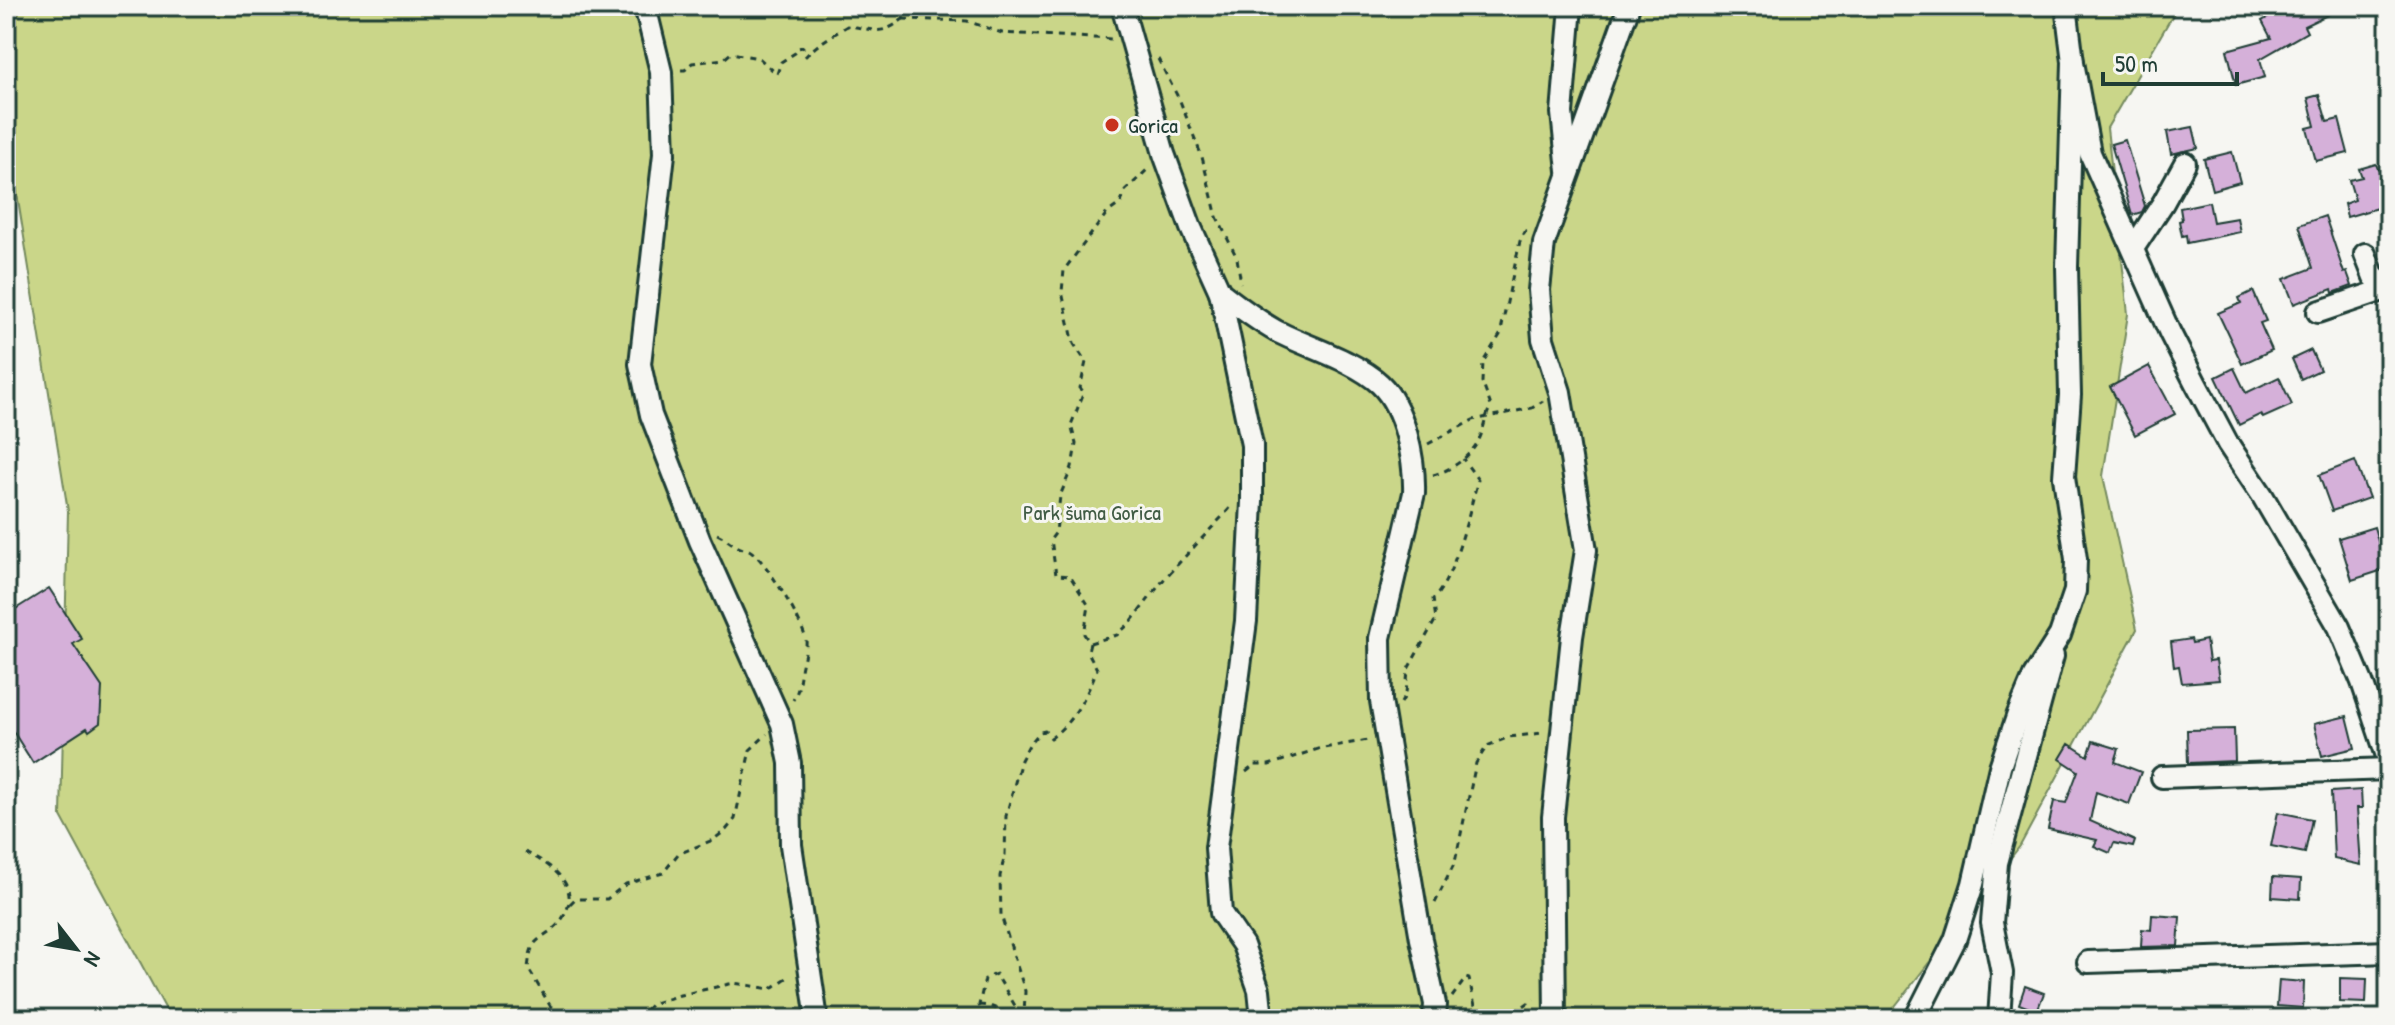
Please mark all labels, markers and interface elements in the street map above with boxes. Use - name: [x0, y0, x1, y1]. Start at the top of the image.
- scale bar: [2103, 36, 2237, 86]
- text: 50 m: [2115, 47, 2158, 79]
- place label: Gorica: [1128, 110, 1178, 140]
- marker: Gorica: [1103, 116, 1121, 134]
- park label: Park šuma Gorica: [1023, 497, 1161, 527]
- north arrow: [36, 909, 116, 989]
- text: N: [77, 947, 109, 972]

